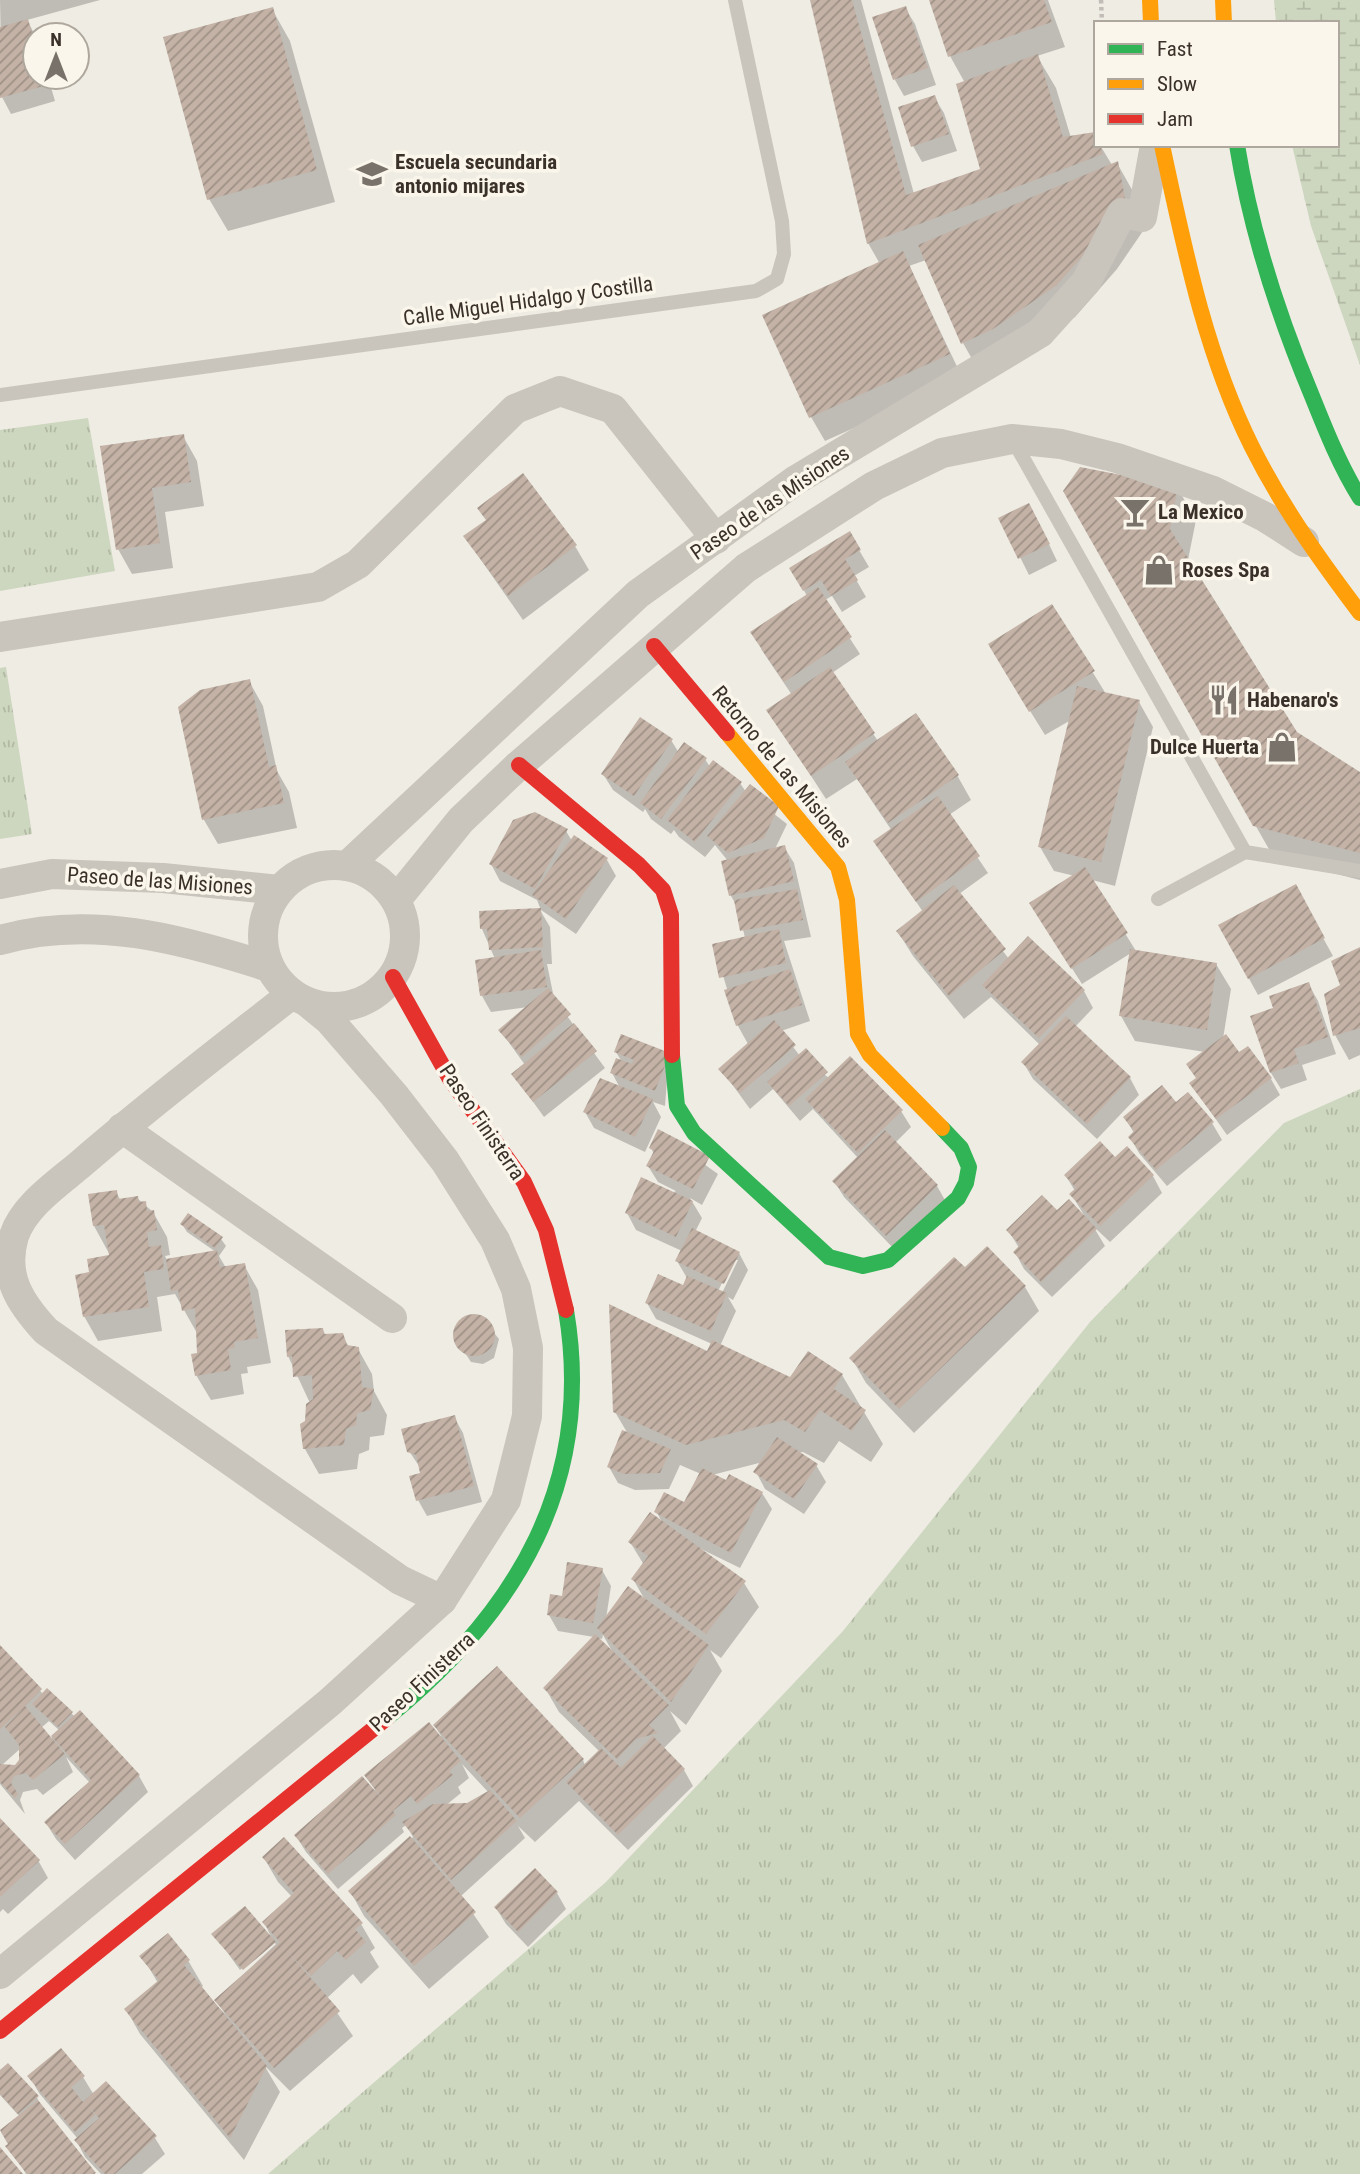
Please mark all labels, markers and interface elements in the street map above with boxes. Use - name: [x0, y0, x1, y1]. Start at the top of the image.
- north arrow: [21, 21, 91, 91]
- legend: [1094, 21, 1339, 147]
- text: N: [50, 28, 62, 51]
- text: Fast: [1157, 37, 1193, 61]
- text: Slow: [1157, 72, 1197, 96]
- text: Jam: [1157, 107, 1193, 131]
- place label: Escuela secundaria antonio mijares: [395, 150, 557, 198]
- school or university icon: Escuela secundaria antonio mijares: [355, 157, 389, 191]
- street label: Calle Miguel Hidalgo y Costilla: [401, 272, 655, 330]
- street label: Paseo de las Misiones: [686, 441, 854, 565]
- bar icon: La Mexico: [1118, 495, 1152, 529]
- place label: La Mexico: [1158, 500, 1244, 524]
- shop icon: Roses Spa: [1142, 553, 1176, 587]
- place label: Roses Spa: [1182, 558, 1270, 582]
- street label: Retorno de Las Misiones: [707, 681, 857, 853]
- restaurant icon: Habenaro's: [1207, 683, 1241, 717]
- place label: Habenaro's: [1247, 688, 1339, 712]
- shop icon: Dulce Huerta: [1265, 730, 1299, 764]
- place label: Dulce Huerta: [1150, 735, 1259, 759]
- street label: Paseo de las Misiones: [66, 863, 254, 899]
- street label: Paseo Finisterra: [434, 1060, 530, 1184]
- street label: Paseo Finisterra: [365, 1627, 479, 1737]

